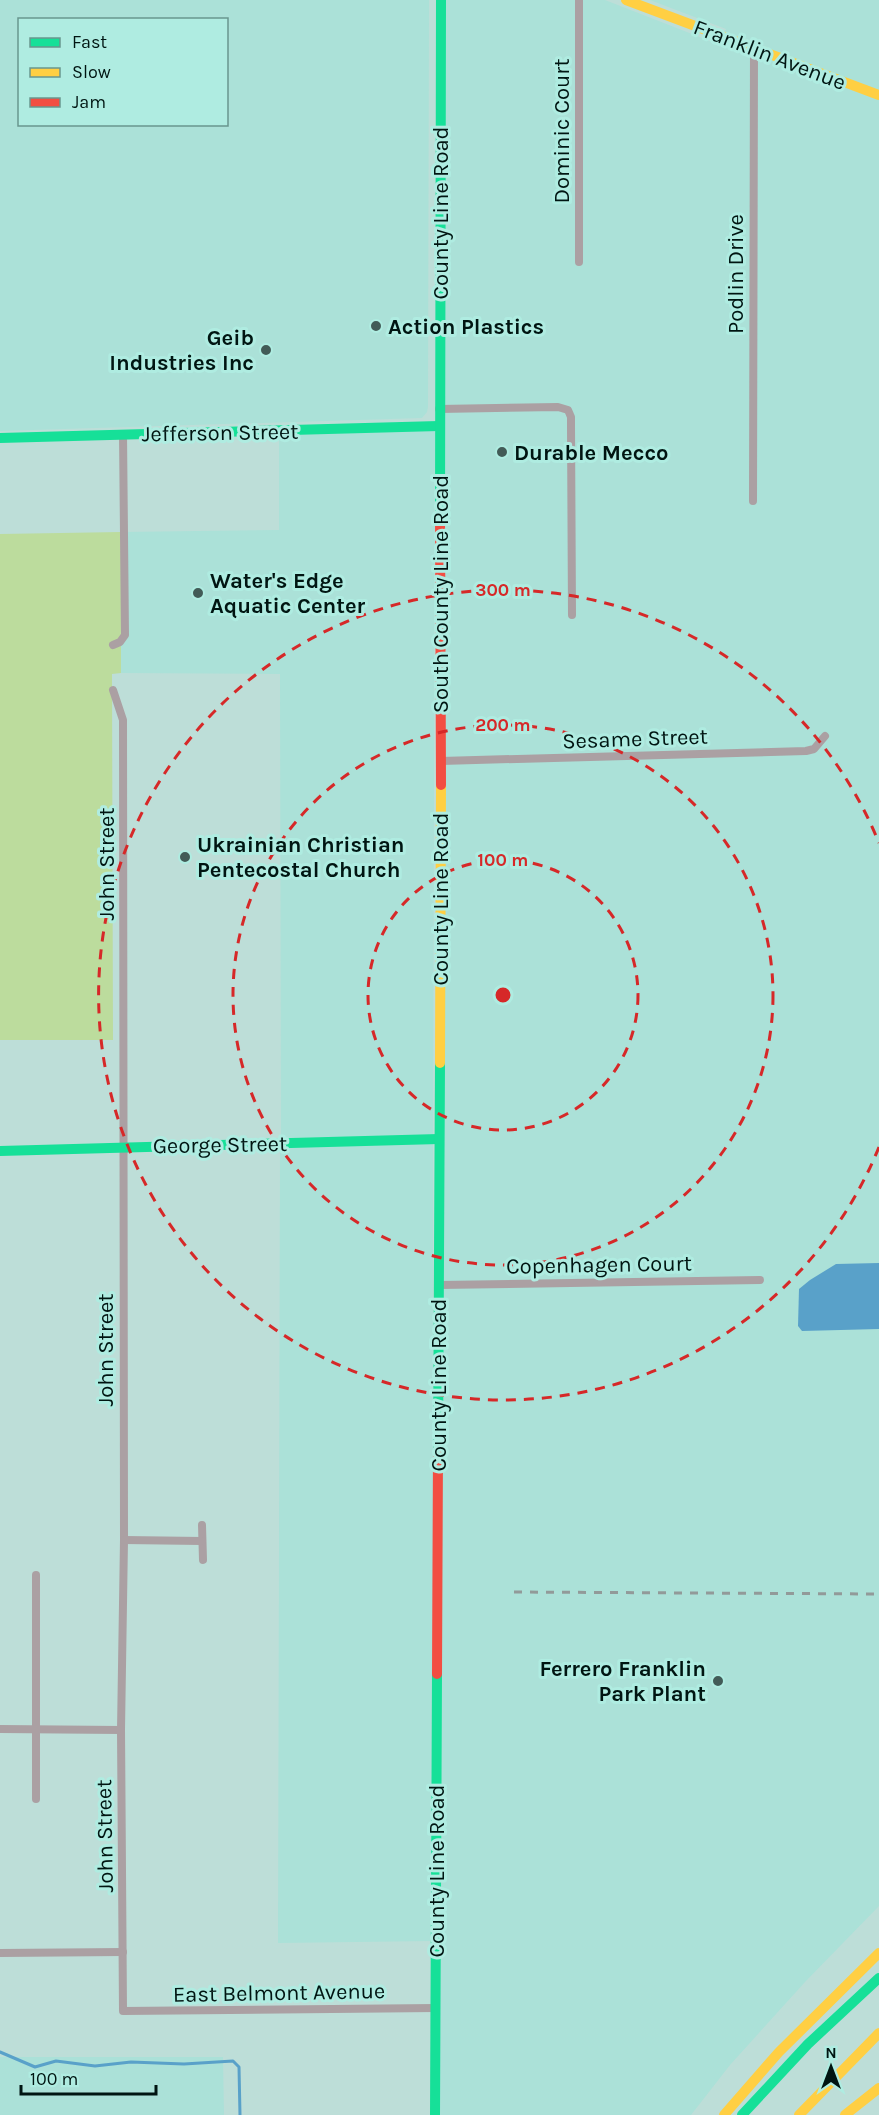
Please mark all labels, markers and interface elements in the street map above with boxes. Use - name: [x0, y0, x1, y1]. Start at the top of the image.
- street label: Franklin Avenue: [690, 14, 849, 96]
- legend: [18, 18, 228, 126]
- text: Fast: [72, 31, 107, 53]
- street label: Dominic Court: [549, 58, 575, 204]
- text: Slow: [72, 61, 111, 83]
- text: Jam: [72, 91, 106, 113]
- street label: County Line Road: [428, 126, 454, 300]
- street label: Podlin Drive: [723, 214, 749, 334]
- place label: Action Plastics: [388, 314, 544, 340]
- marker: Action Plastics: [369, 319, 383, 333]
- place label: Geib Industries Inc: [109, 325, 254, 376]
- marker: Geib Industries Inc: [259, 343, 273, 357]
- street label: Jefferson Street: [141, 419, 299, 447]
- place label: Durable Mecco: [514, 440, 668, 466]
- marker: Durable Mecco: [495, 445, 509, 459]
- street label: South County Line Road: [428, 475, 454, 713]
- place label: Water's Edge Aquatic Center: [210, 568, 366, 619]
- text: 300 m: [475, 579, 531, 601]
- marker: Water's Edge Aquatic Center: [191, 586, 205, 600]
- text: 200 m: [475, 714, 531, 736]
- street label: Sesame Street: [562, 723, 708, 755]
- street label: John Street: [94, 807, 120, 921]
- street label: County Line Road: [428, 812, 454, 986]
- place label: Ukrainian Christian Pentecostal Church: [197, 832, 405, 883]
- text: 100 m: [478, 849, 528, 871]
- marker: Ukrainian Christian Pentecostal Church: [178, 850, 192, 864]
- centre of rings: [493, 985, 513, 1005]
- street label: George Street: [153, 1131, 287, 1159]
- street label: Copenhagen Court: [506, 1250, 692, 1280]
- street label: John Street: [93, 1293, 119, 1407]
- street label: County Line Road: [426, 1298, 452, 1472]
- place label: Ferrero Franklin Park Plant: [540, 1656, 706, 1707]
- marker: Ferrero Franklin Park Plant: [711, 1674, 725, 1688]
- street label: John Street: [91, 1779, 119, 1893]
- street label: County Line Road: [424, 1784, 450, 1958]
- street label: East Belmont Avenue: [173, 1978, 385, 2008]
- north arrow: [801, 2037, 861, 2097]
- text: N: [825, 2043, 837, 2062]
- scale bar: [21, 2058, 156, 2096]
- text: 100 m: [30, 2068, 78, 2090]

